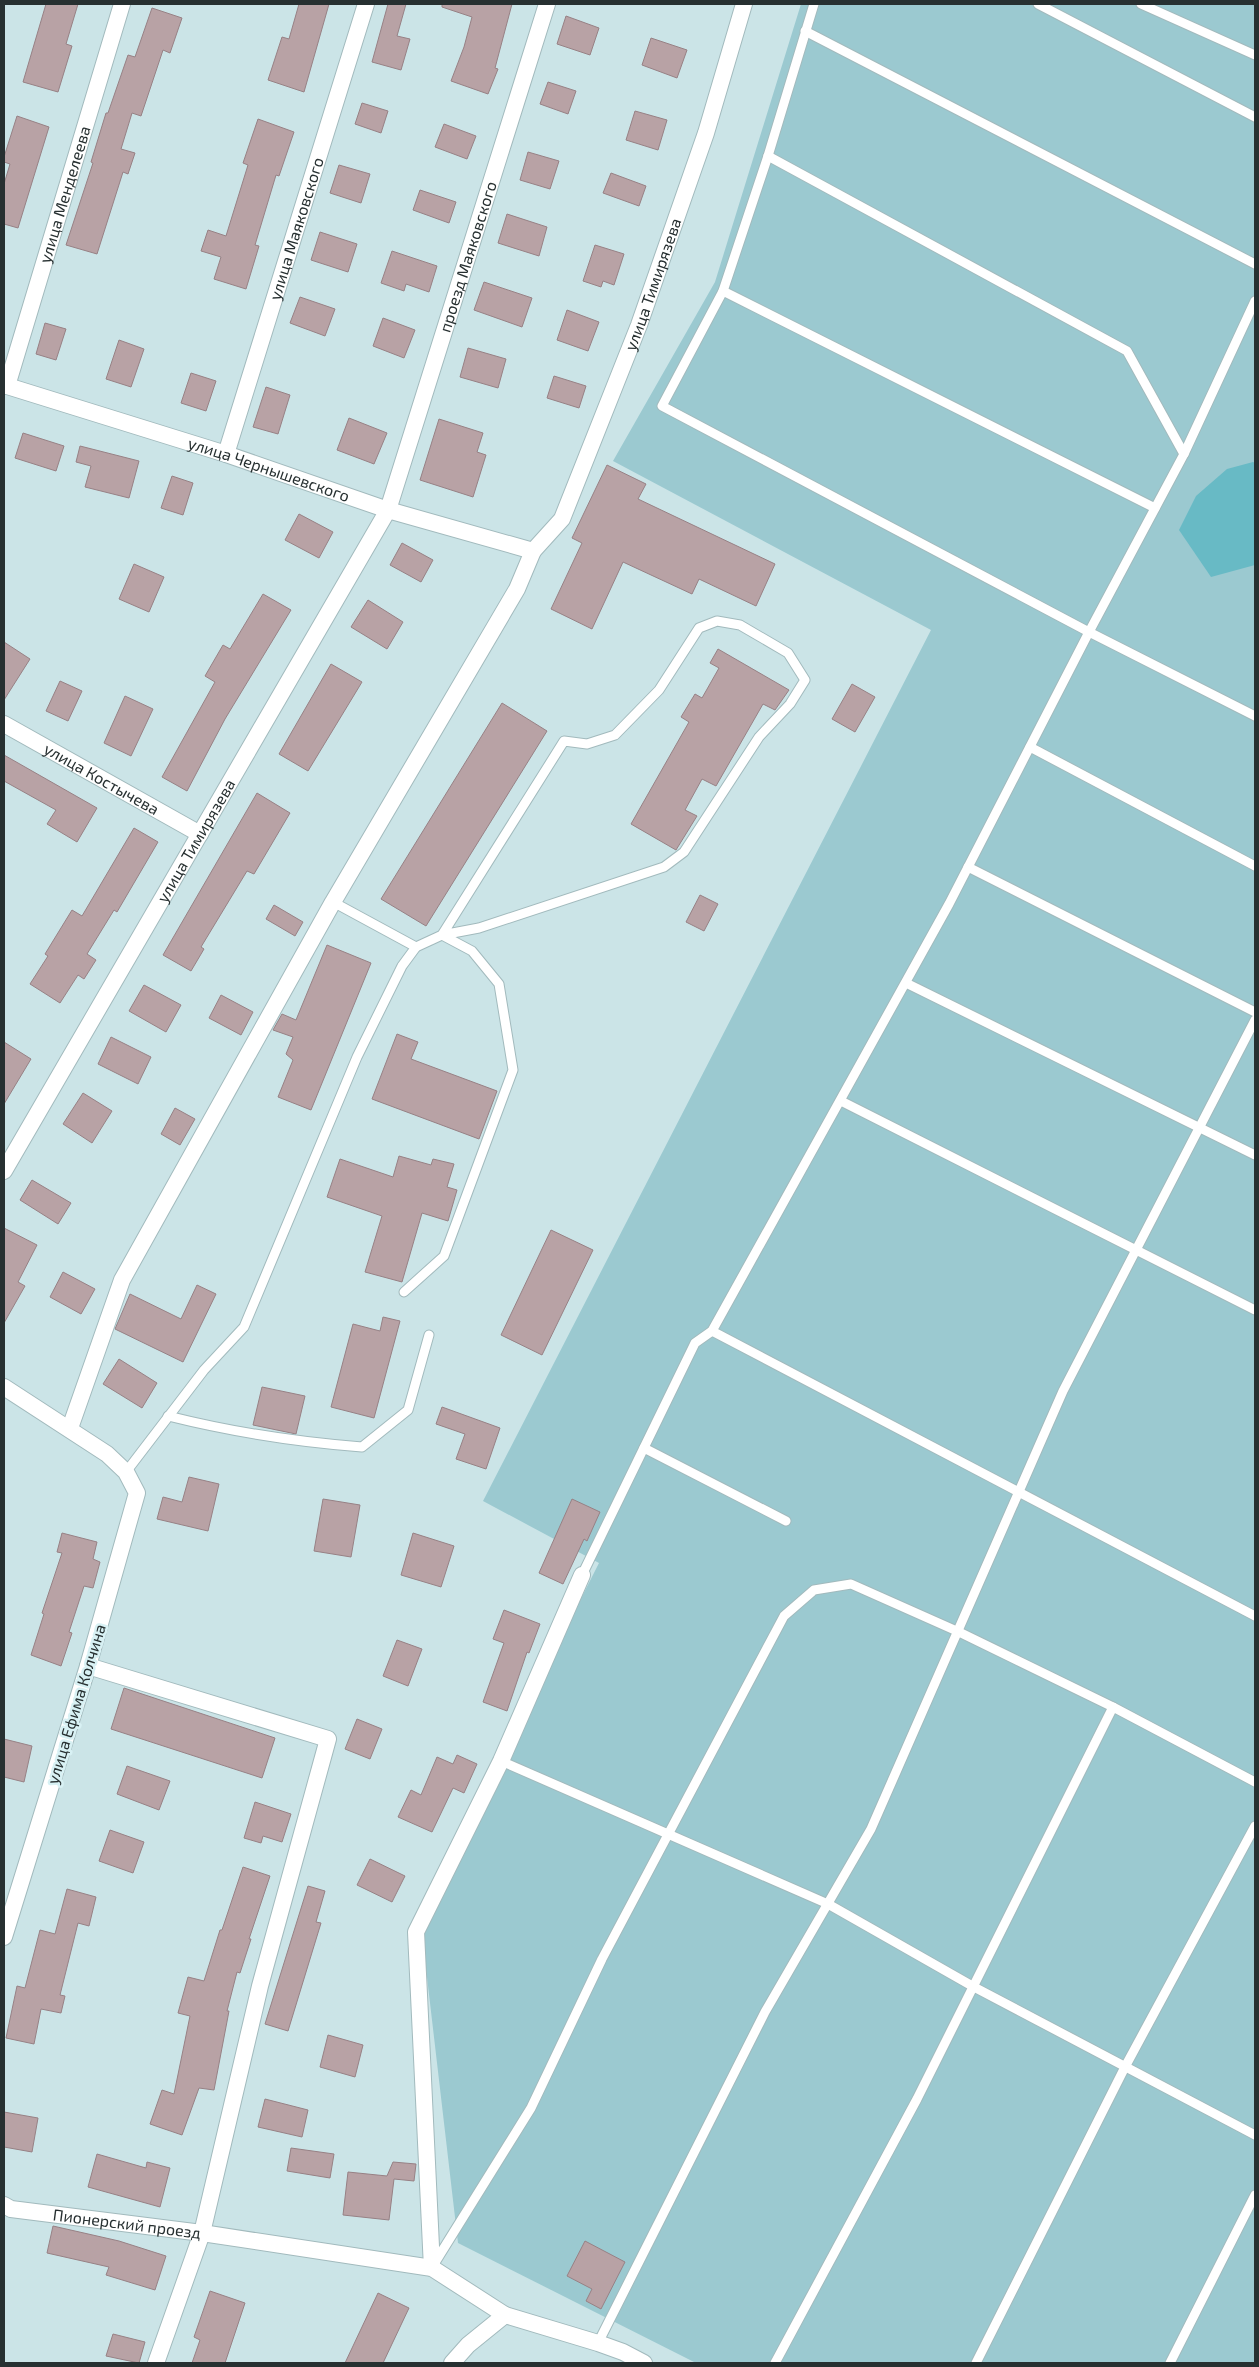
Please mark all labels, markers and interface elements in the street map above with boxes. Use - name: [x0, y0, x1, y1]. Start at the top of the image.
- street label: улица Менделеева: [35, 123, 94, 265]
- street label: улица Маяковского: [265, 155, 327, 302]
- street label: проезд Маяковского: [435, 179, 500, 334]
- street label: улица Тимирязева: [620, 215, 685, 353]
- street label: улица Чернышевского: [186, 433, 352, 505]
- street label: улица Костычева: [40, 739, 163, 818]
- street label: улица Тимирязева: [152, 775, 239, 906]
- street label: улица Ефима Колчина: [42, 1622, 110, 1786]
- street label: Пионерский проезд: [52, 2204, 202, 2242]

